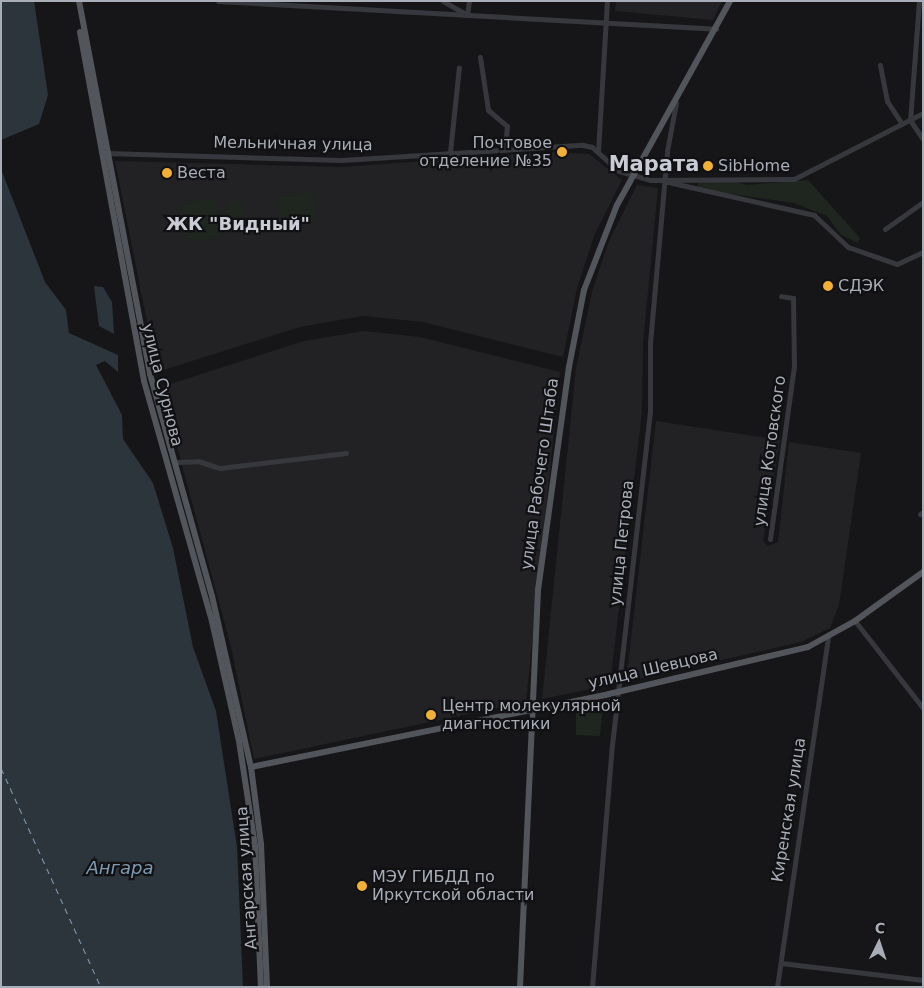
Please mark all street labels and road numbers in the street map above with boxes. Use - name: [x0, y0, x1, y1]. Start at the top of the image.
- street label: Мельничная улица: [213, 133, 373, 155]
- street label: улица Сурнова: [137, 321, 187, 449]
- street label: улица Котовского: [750, 374, 790, 528]
- street label: улица Рабочего Штаба: [517, 377, 563, 571]
- street label: улица Петрова: [606, 479, 638, 607]
- street label: улица Шевцова: [586, 645, 720, 693]
- street label: Киренская улица: [768, 736, 810, 884]
- street label: Ангарская улица: [232, 806, 262, 950]

